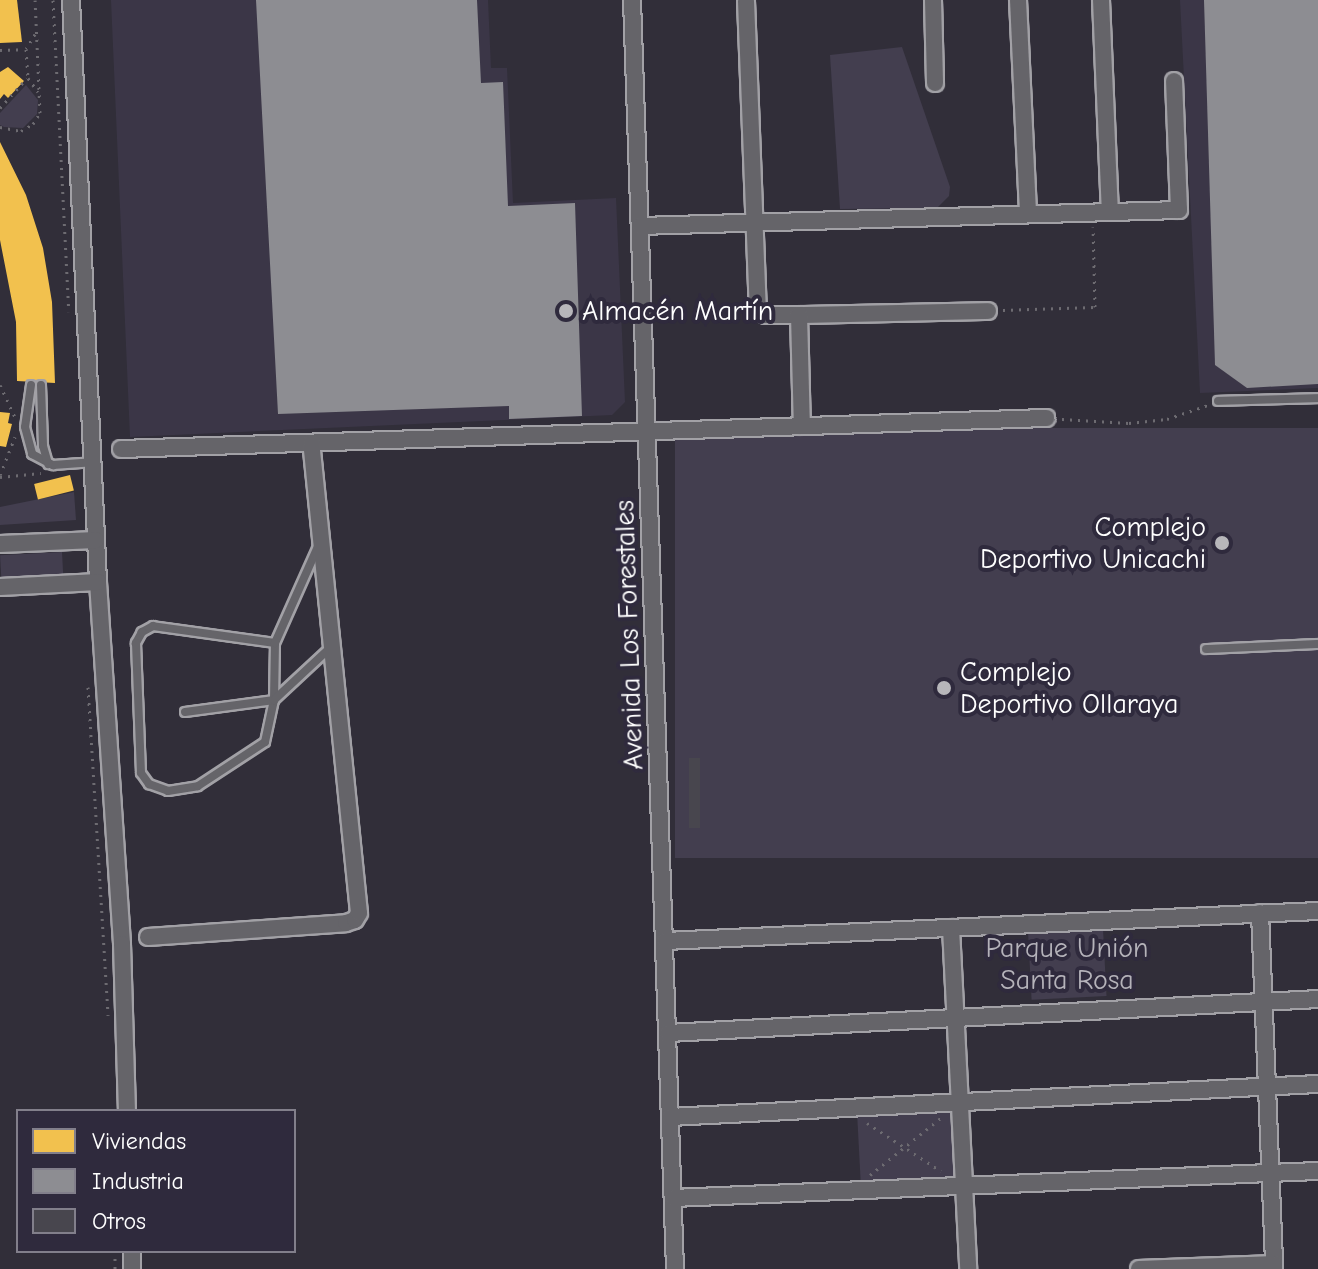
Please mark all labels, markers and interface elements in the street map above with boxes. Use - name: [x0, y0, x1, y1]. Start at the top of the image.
- place label: Almacén Martín: [582, 294, 773, 328]
- marker: Almacén Martín: [557, 302, 575, 320]
- street label: Avenida Los Forestales: [607, 499, 651, 771]
- place label: Complejo Deportivo Unicachi: [980, 510, 1206, 576]
- marker: Complejo Deportivo Unicachi: [1213, 534, 1231, 552]
- place label: Complejo Deportivo Ollaraya: [960, 655, 1178, 721]
- marker: Complejo Deportivo Ollaraya: [935, 679, 953, 697]
- park label: Parque Unión Santa Rosa: [985, 931, 1149, 997]
- legend: [16, 1109, 296, 1253]
- text: Viviendas: [92, 1127, 186, 1155]
- text: Industria: [92, 1167, 184, 1195]
- text: Otros: [92, 1207, 146, 1235]

